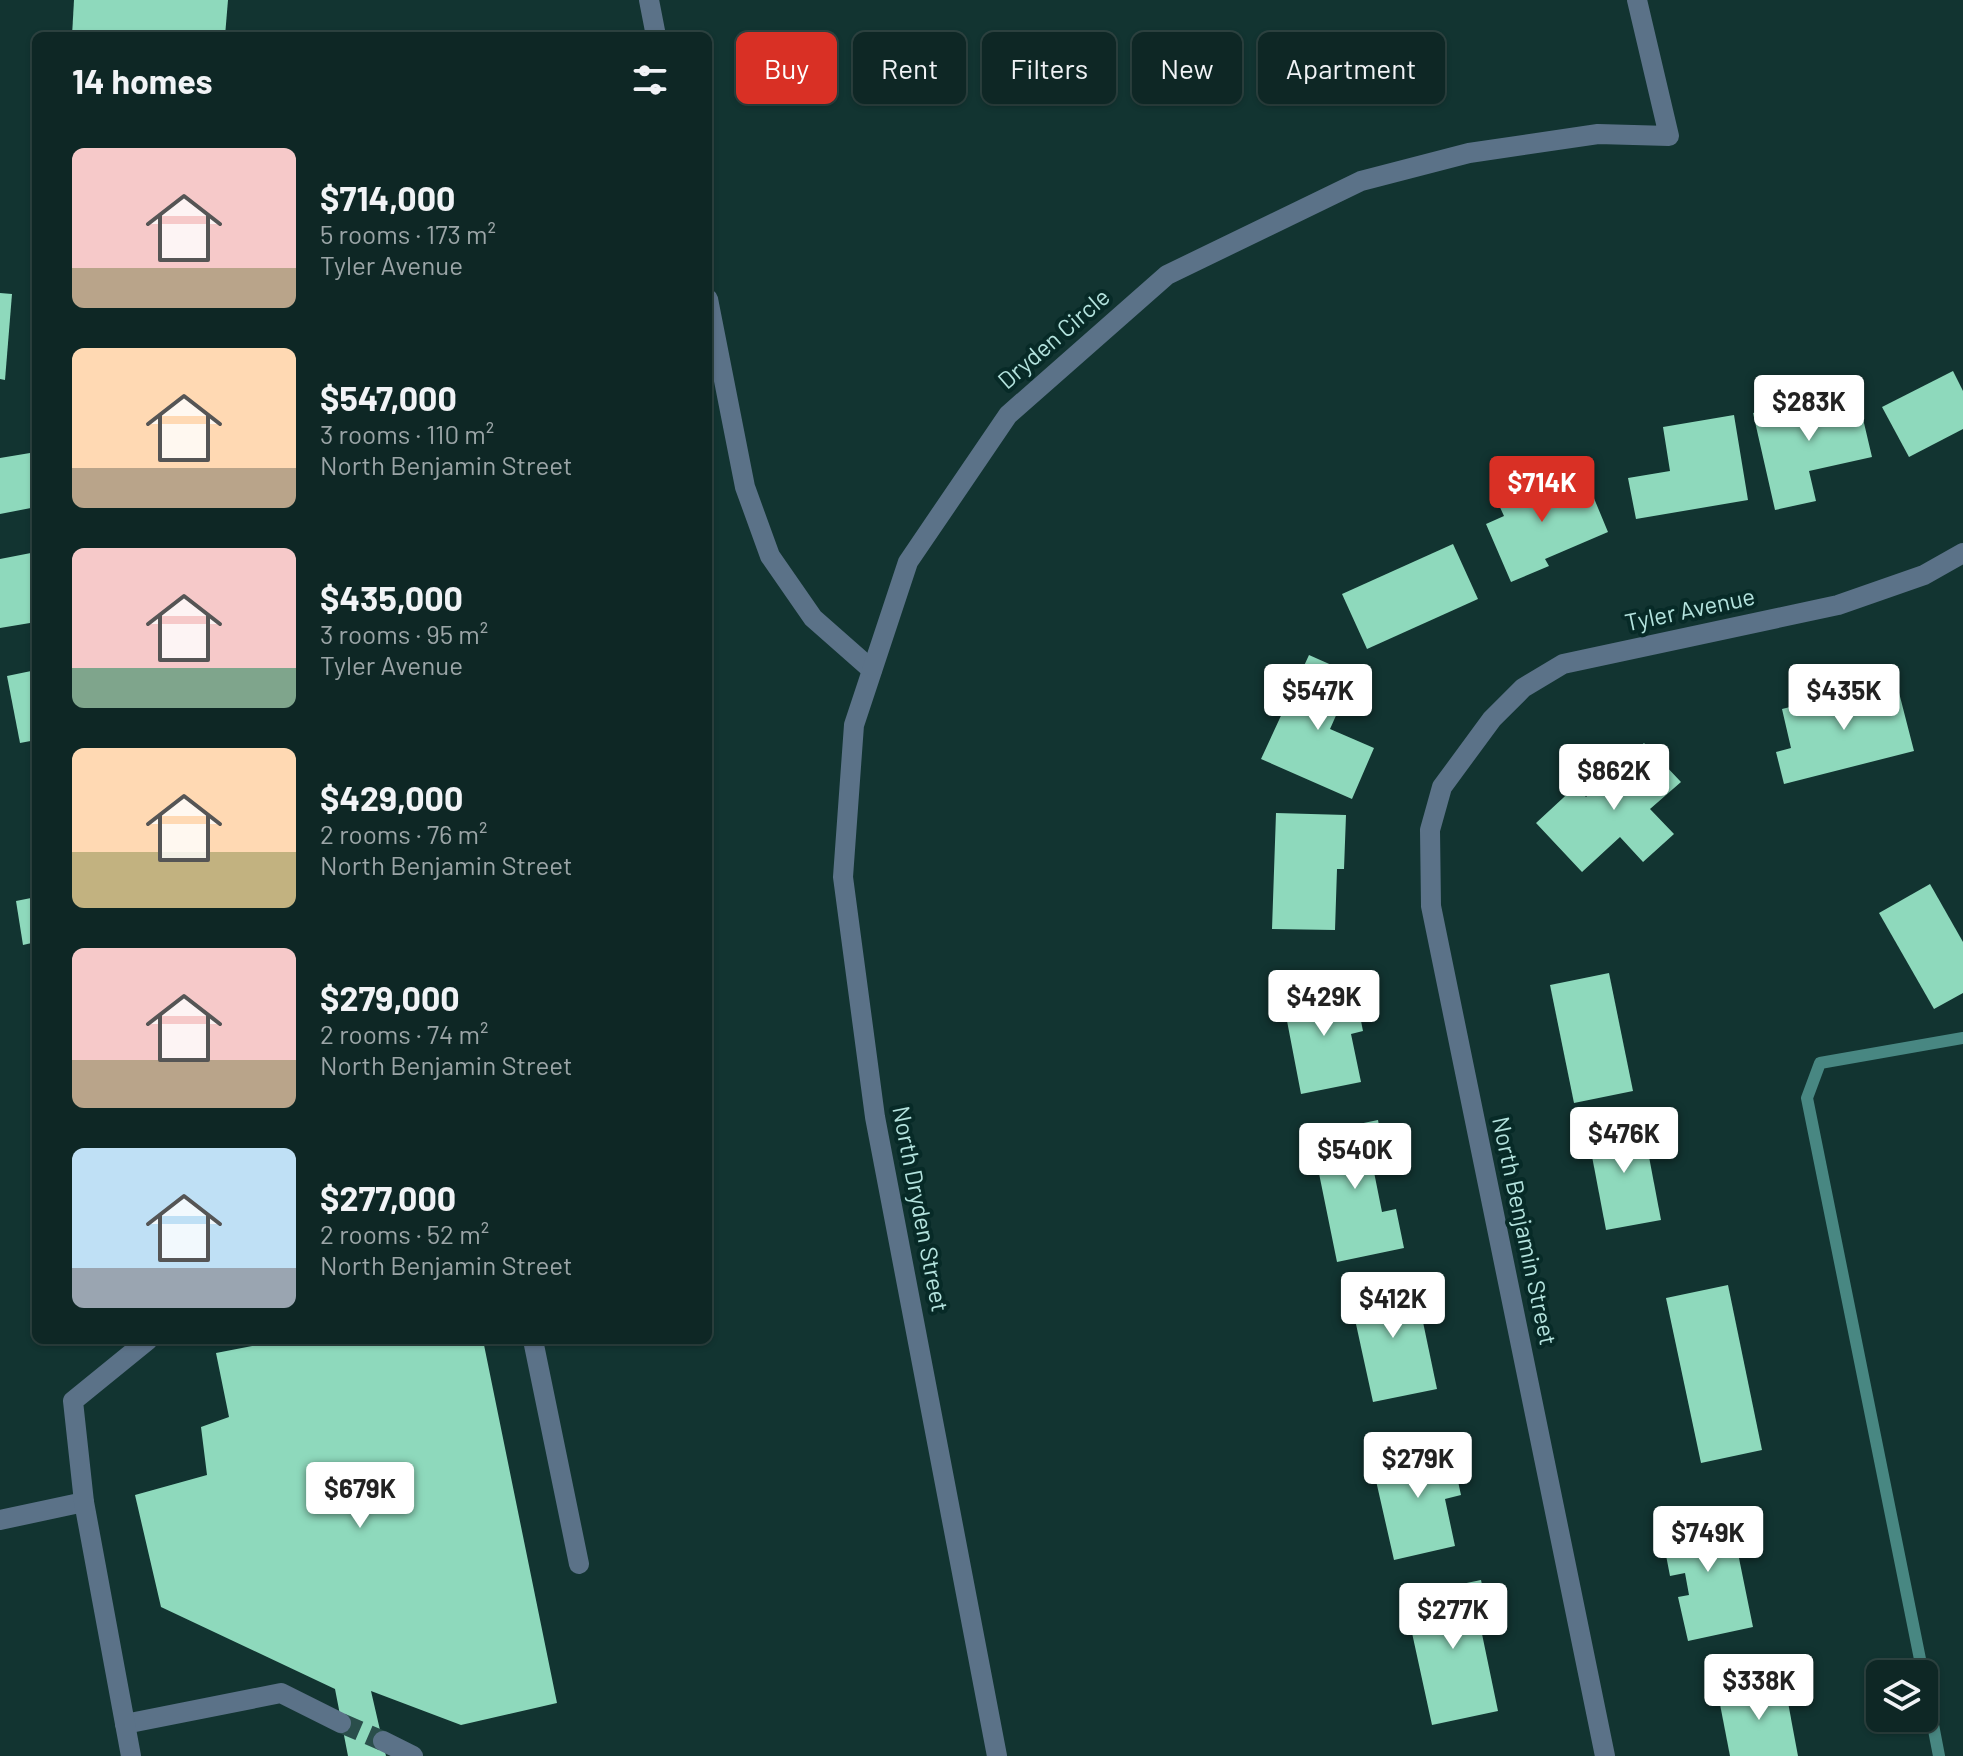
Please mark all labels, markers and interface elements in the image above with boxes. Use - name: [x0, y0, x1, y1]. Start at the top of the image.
- chip: Buy: [736, 32, 837, 104]
- chip: Rent: [853, 32, 966, 104]
- chip: Filters: [982, 32, 1116, 104]
- chip: New: [1132, 32, 1242, 104]
- chip: Apartment: [1258, 32, 1445, 104]
- icon: filters: [628, 58, 672, 102]
- text: 14 homes: [72, 60, 213, 101]
- text: $714,000: [320, 177, 455, 218]
- icon: home: [136, 180, 232, 276]
- text: 5 rooms · 173 m²: [320, 218, 496, 249]
- text: Tyler Avenue: [320, 249, 463, 280]
- street label: Dryden Circle: [991, 281, 1115, 394]
- pin: $283K: [1753, 375, 1865, 443]
- text: $547,000: [320, 377, 457, 418]
- icon: home: [136, 380, 232, 476]
- text: $283K: [1772, 385, 1846, 416]
- text: 3 rooms · 110 m²: [320, 418, 494, 449]
- text: North Benjamin Street: [320, 449, 572, 480]
- pin: $714K: [1486, 456, 1598, 524]
- text: $714K: [1507, 466, 1577, 497]
- text: $435,000: [320, 577, 463, 618]
- icon: home: [136, 580, 232, 676]
- street label: Tyler Avenue: [1622, 581, 1757, 636]
- text: 3 rooms · 95 m²: [320, 618, 488, 649]
- text: Tyler Avenue: [320, 649, 463, 680]
- pin: $547K: [1262, 664, 1374, 732]
- pin: $435K: [1788, 664, 1900, 732]
- text: $547K: [1282, 674, 1354, 705]
- text: $435K: [1807, 674, 1881, 705]
- pin: $862K: [1558, 744, 1670, 812]
- text: $862K: [1577, 754, 1651, 785]
- text: $429,000: [320, 777, 463, 818]
- icon: home: [136, 780, 232, 876]
- text: 2 rooms · 76 m²: [320, 818, 488, 849]
- text: North Benjamin Street: [320, 849, 572, 880]
- pin: $429K: [1268, 970, 1380, 1038]
- text: $279,000: [320, 977, 460, 1018]
- icon: home: [136, 980, 232, 1076]
- text: $429K: [1286, 980, 1362, 1011]
- text: 2 rooms · 74 m²: [320, 1018, 488, 1049]
- text: North Benjamin Street: [320, 1049, 572, 1080]
- street label: North Dryden Street: [887, 1103, 956, 1314]
- pin: $476K: [1568, 1107, 1680, 1175]
- street label: North Benjamin Street: [1487, 1114, 1564, 1348]
- text: $476K: [1588, 1117, 1660, 1148]
- pin: $540K: [1299, 1123, 1411, 1191]
- text: $540K: [1317, 1133, 1393, 1164]
- text: $277,000: [320, 1177, 456, 1218]
- icon: home: [136, 1180, 232, 1276]
- text: 2 rooms · 52 m²: [320, 1218, 489, 1249]
- text: North Benjamin Street: [320, 1249, 572, 1280]
- pin: $412K: [1337, 1272, 1449, 1340]
- text: $412K: [1359, 1282, 1427, 1313]
- pin: $279K: [1362, 1432, 1474, 1500]
- text: $279K: [1382, 1442, 1454, 1473]
- pin: $679K: [304, 1462, 416, 1530]
- text: $679K: [324, 1472, 396, 1503]
- pin: $749K: [1652, 1506, 1764, 1574]
- text: $749K: [1671, 1516, 1745, 1547]
- pin: $277K: [1397, 1583, 1509, 1651]
- text: $277K: [1417, 1593, 1489, 1624]
- pin: $338K: [1703, 1654, 1815, 1722]
- map controls: [1866, 1660, 1938, 1732]
- button: layers: [1866, 1660, 1938, 1732]
- text: $338K: [1722, 1664, 1796, 1695]

